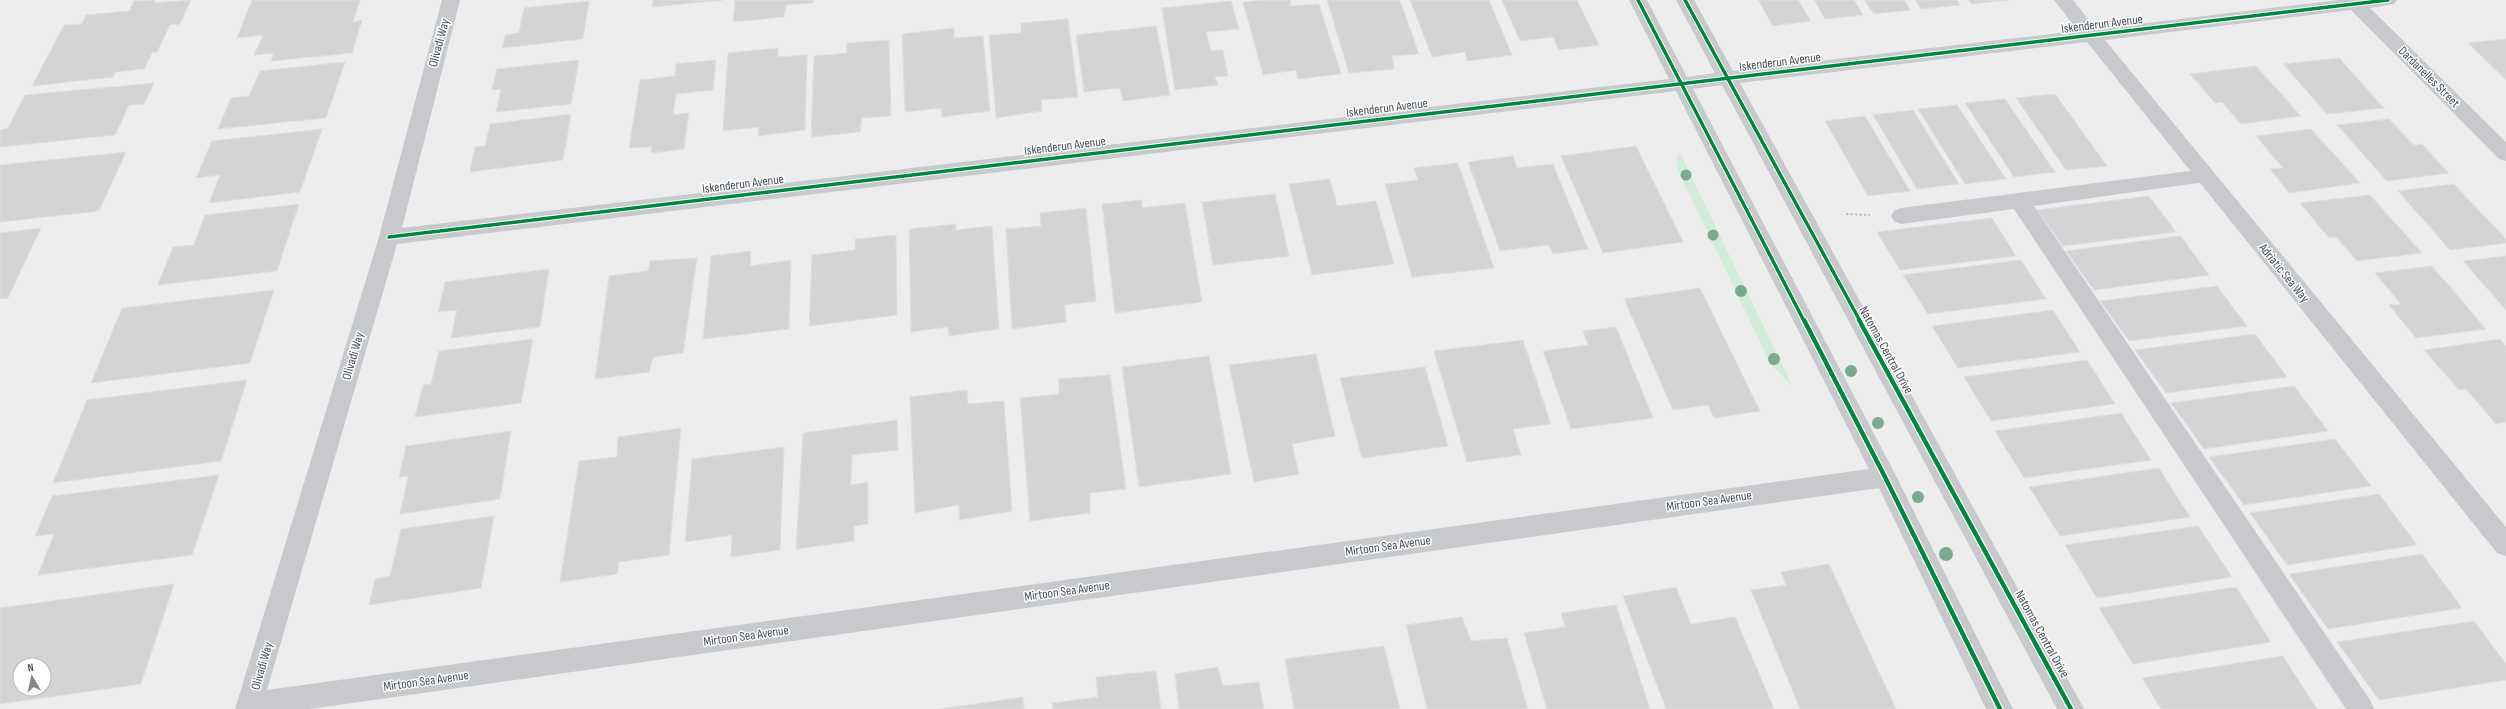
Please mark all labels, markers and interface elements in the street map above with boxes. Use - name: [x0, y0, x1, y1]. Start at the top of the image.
- street label: Iskenderun Avenue: [2060, 11, 2144, 37]
- street label: Olivadi Way: [425, 17, 453, 69]
- street label: Dardanelles Street: [2395, 43, 2463, 111]
- street label: Iskenderun Avenue: [1738, 49, 1822, 75]
- street label: Iskenderun Avenue: [1345, 95, 1429, 121]
- street label: Iskenderun Avenue: [1023, 133, 1107, 159]
- street label: Iskenderun Avenue: [701, 171, 785, 197]
- street label: Adriatic Sea Way: [2255, 239, 2313, 306]
- street label: Natomas Central Drive: [1855, 303, 1917, 397]
- street label: Olivadi Way: [339, 330, 367, 382]
- street label: Mirtoon Sea Avenue: [1665, 487, 1753, 515]
- street label: Mirtoon Sea Avenue: [1344, 532, 1432, 560]
- street label: Mirtoon Sea Avenue: [1023, 577, 1111, 605]
- street label: Natomas Central Drive: [2011, 587, 2073, 681]
- street label: Mirtoon Sea Avenue: [702, 622, 790, 650]
- street label: Olivadi Way: [248, 640, 276, 692]
- north arrow: [12, 657, 52, 697]
- text: N: [27, 661, 35, 674]
- street label: Mirtoon Sea Avenue: [382, 667, 470, 695]

